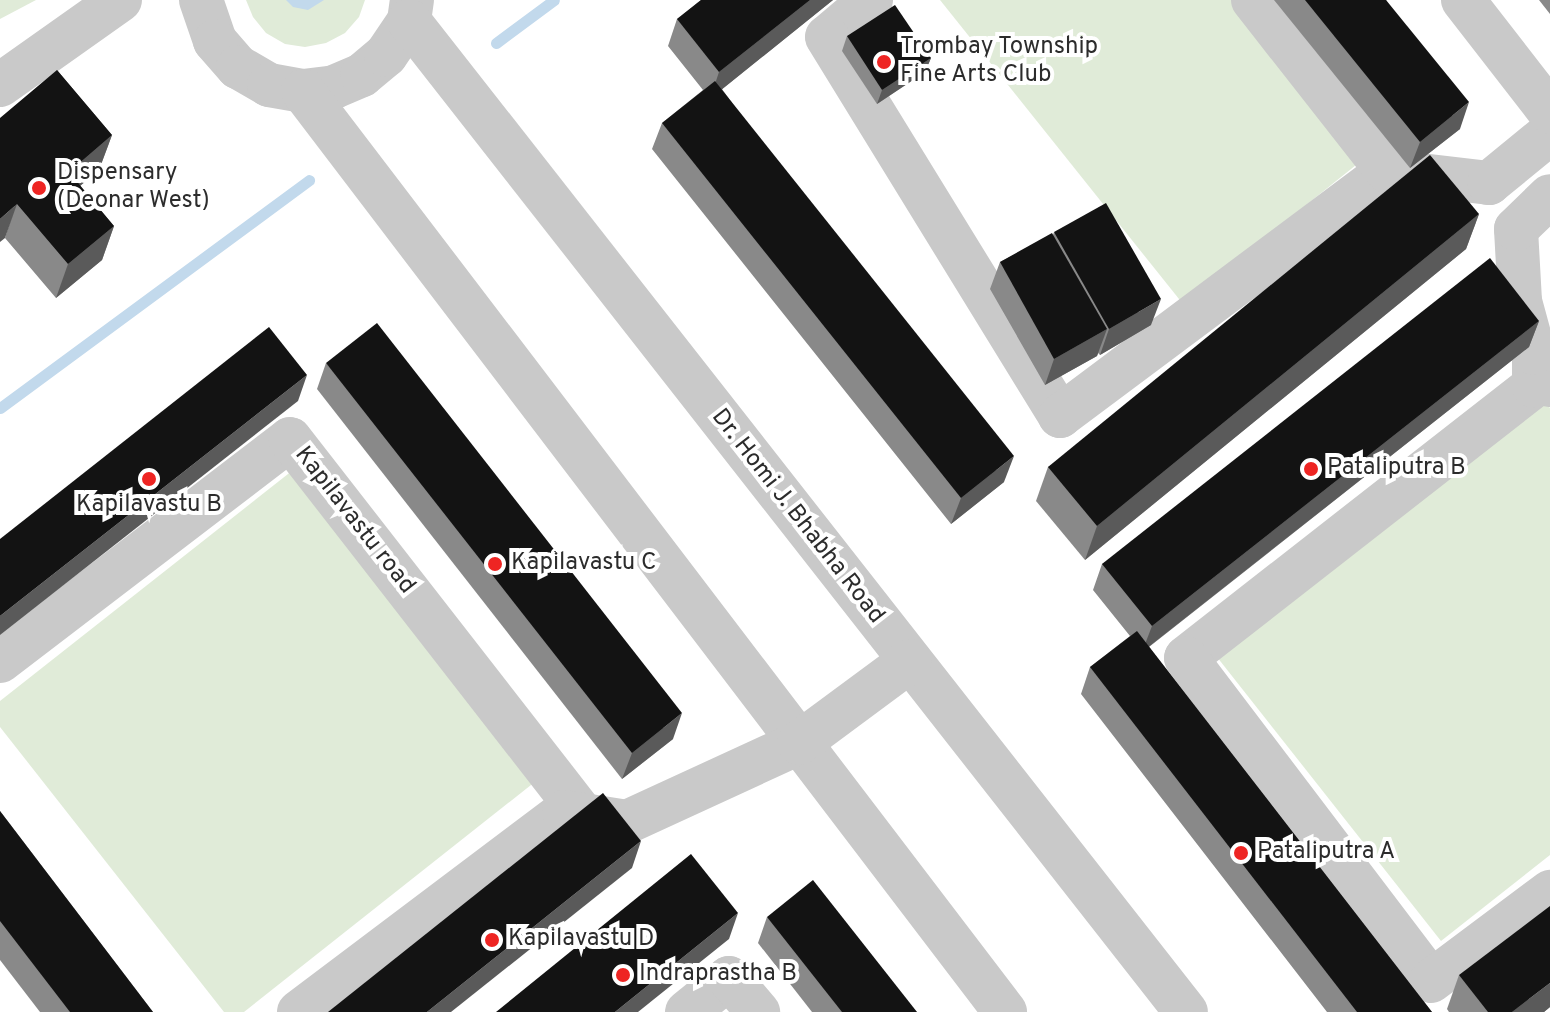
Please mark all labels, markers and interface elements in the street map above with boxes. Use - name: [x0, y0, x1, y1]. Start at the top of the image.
- place label: Trombay Township Fine Arts Club: [900, 34, 1099, 90]
- marker: Trombay Township Fine Arts Club: [875, 53, 893, 71]
- place label: Dispensary (Deonar West): [57, 160, 210, 216]
- marker: Dispensary (Deonar West): [28, 177, 50, 199]
- street label: Dr. Homi J. Bhabha Road: [704, 404, 890, 630]
- street label: Kapilavastu road: [288, 442, 420, 600]
- place label: Pataliputra B: [1327, 455, 1466, 483]
- marker: Pataliputra B: [1302, 460, 1320, 478]
- marker: Kapilavastu B: [140, 470, 158, 488]
- place label: Kapilavastu B: [76, 492, 222, 520]
- place label: Kapilavastu C: [511, 550, 657, 578]
- marker: Kapilavastu C: [486, 555, 504, 573]
- place label: Pataliputra A: [1257, 839, 1396, 867]
- marker: Pataliputra A: [1232, 844, 1250, 862]
- place label: Kapilavastu D: [508, 926, 654, 954]
- marker: Kapilavastu D: [483, 931, 501, 949]
- place label: Indraprastha B: [639, 961, 797, 989]
- marker: Indraprastha B: [614, 966, 632, 984]

